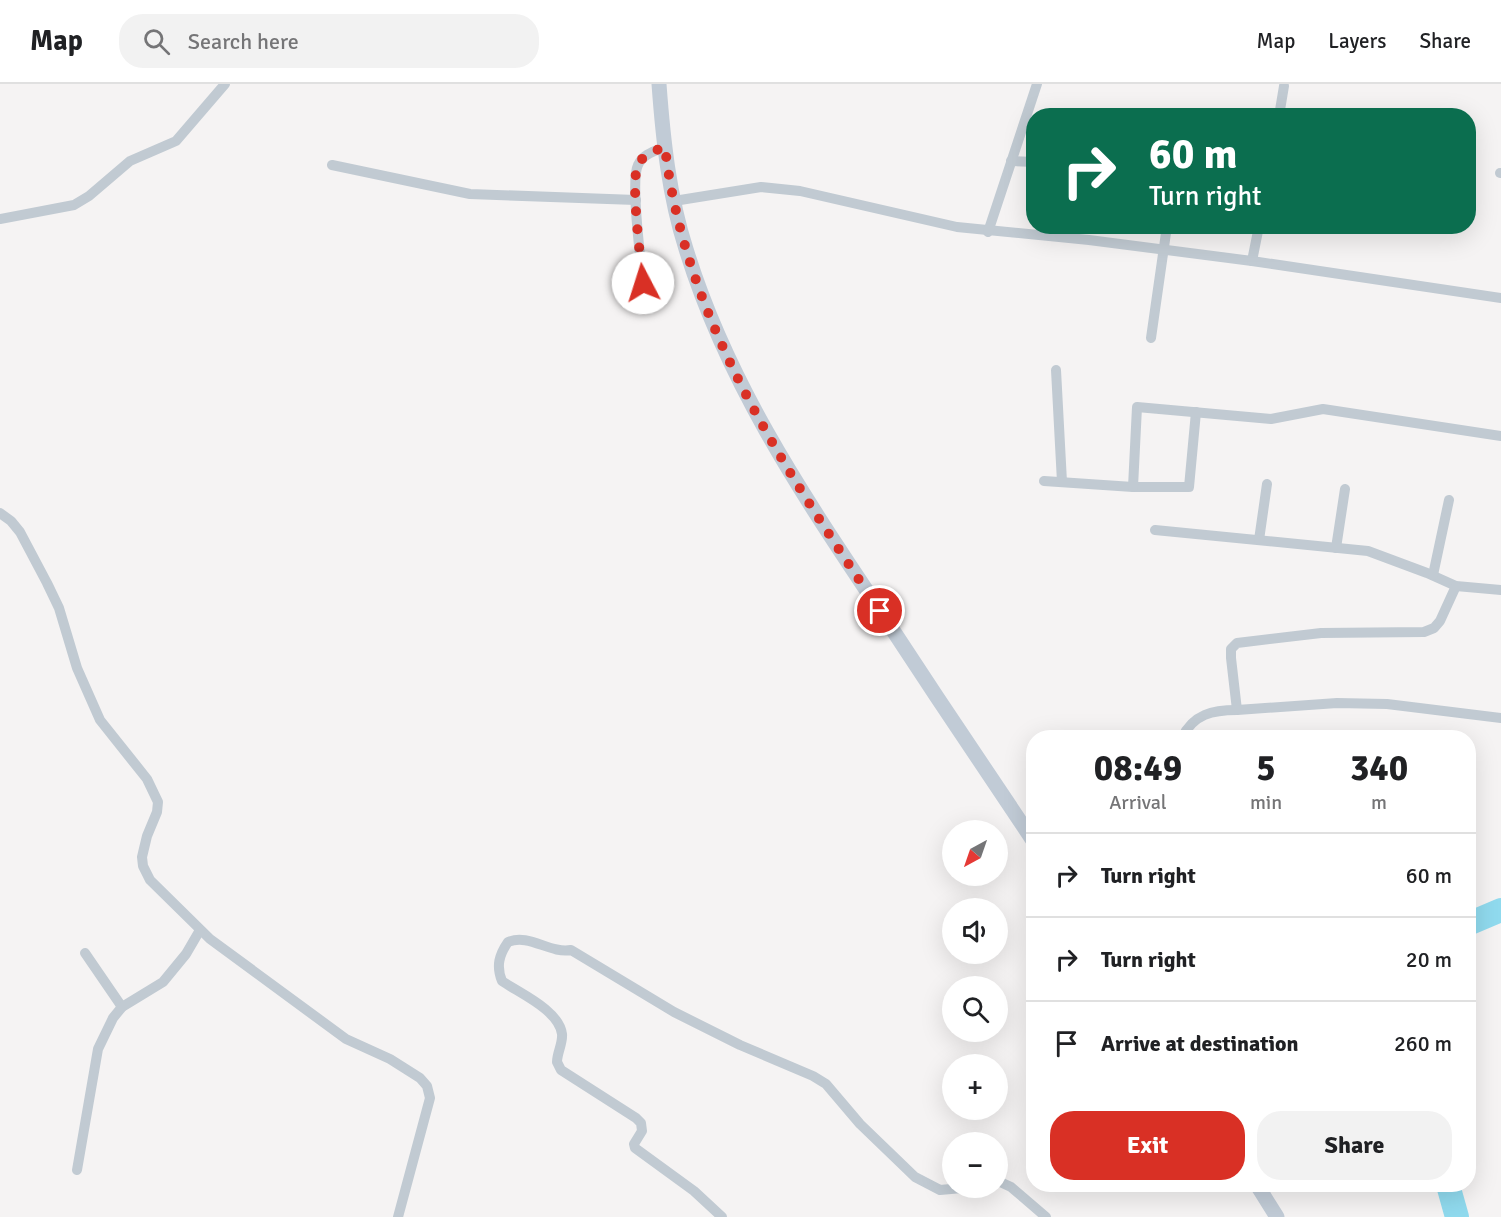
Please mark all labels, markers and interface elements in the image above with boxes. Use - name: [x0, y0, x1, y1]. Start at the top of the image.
- search box: [119, 14, 539, 68]
- text: Map: [30, 24, 83, 58]
- icon: search: [140, 25, 173, 58]
- text: Search here: [188, 28, 299, 55]
- text: Map: [1257, 28, 1295, 54]
- text: Layers: [1328, 28, 1386, 54]
- text: Share: [1419, 28, 1471, 54]
- text: 60 m: [1149, 129, 1238, 180]
- icon: right: [1050, 132, 1128, 210]
- text: Turn right: [1149, 180, 1262, 213]
- position arrow: [611, 251, 675, 315]
- pin: [854, 585, 905, 636]
- icon: arrive: [863, 594, 896, 627]
- text: 08:49: [1094, 746, 1182, 791]
- text: 5: [1256, 746, 1276, 791]
- text: 340: [1350, 746, 1408, 791]
- text: Arrival: [1109, 790, 1167, 815]
- text: min: [1250, 790, 1282, 815]
- text: m: [1371, 790, 1387, 815]
- north arrow: [942, 820, 1008, 886]
- map controls: [942, 820, 1008, 1198]
- icon: right: [1050, 859, 1083, 892]
- text: Turn right: [1101, 862, 1196, 889]
- text: 60 m: [1406, 862, 1452, 889]
- button: sound: [942, 898, 1008, 964]
- icon: right: [1050, 943, 1083, 976]
- text: Turn right: [1101, 946, 1196, 973]
- text: 20 m: [1406, 946, 1452, 973]
- button: search: [942, 976, 1008, 1042]
- icon: arrive: [1050, 1027, 1083, 1060]
- text: Arrive at destination: [1101, 1030, 1298, 1057]
- text: 260 m: [1394, 1030, 1452, 1057]
- button: +: [942, 1054, 1008, 1120]
- button: Exit: [1050, 1111, 1245, 1180]
- button: Share: [1257, 1111, 1452, 1180]
- button: −: [942, 1132, 1008, 1198]

